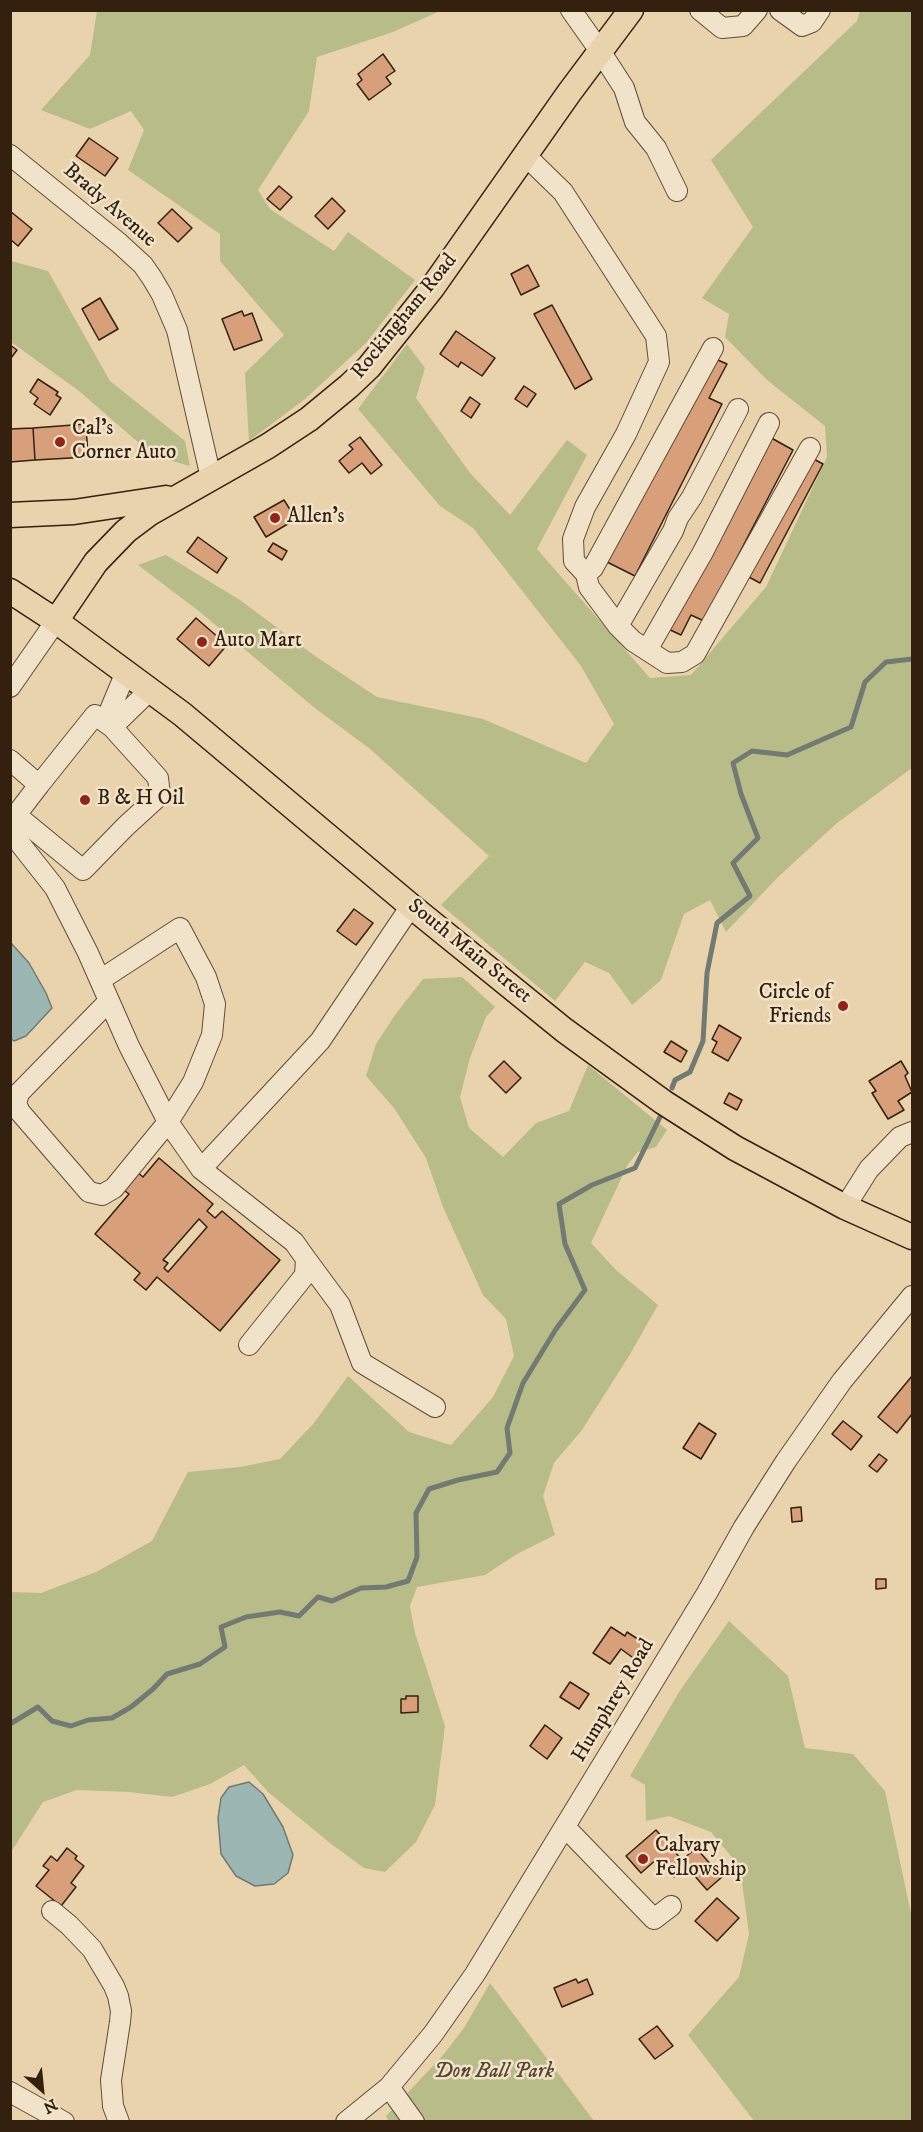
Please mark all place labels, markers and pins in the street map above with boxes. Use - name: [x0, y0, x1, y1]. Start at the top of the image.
- place label: Cal's Corner Auto: [72, 417, 176, 467]
- marker: Cal's Corner Auto: [53, 435, 67, 449]
- place label: Allen's: [287, 505, 345, 531]
- marker: Allen's: [268, 511, 282, 525]
- place label: Auto Mart: [214, 629, 302, 655]
- marker: Auto Mart: [195, 635, 209, 649]
- place label: B & H Oil: [97, 787, 184, 813]
- marker: B & H Oil: [78, 793, 92, 807]
- place label: Circle of Friends: [759, 981, 831, 1031]
- marker: Circle of Friends: [836, 999, 850, 1013]
- place label: Calvary Fellowship: [655, 1834, 746, 1884]
- marker: Calvary Fellowship: [636, 1852, 650, 1866]

